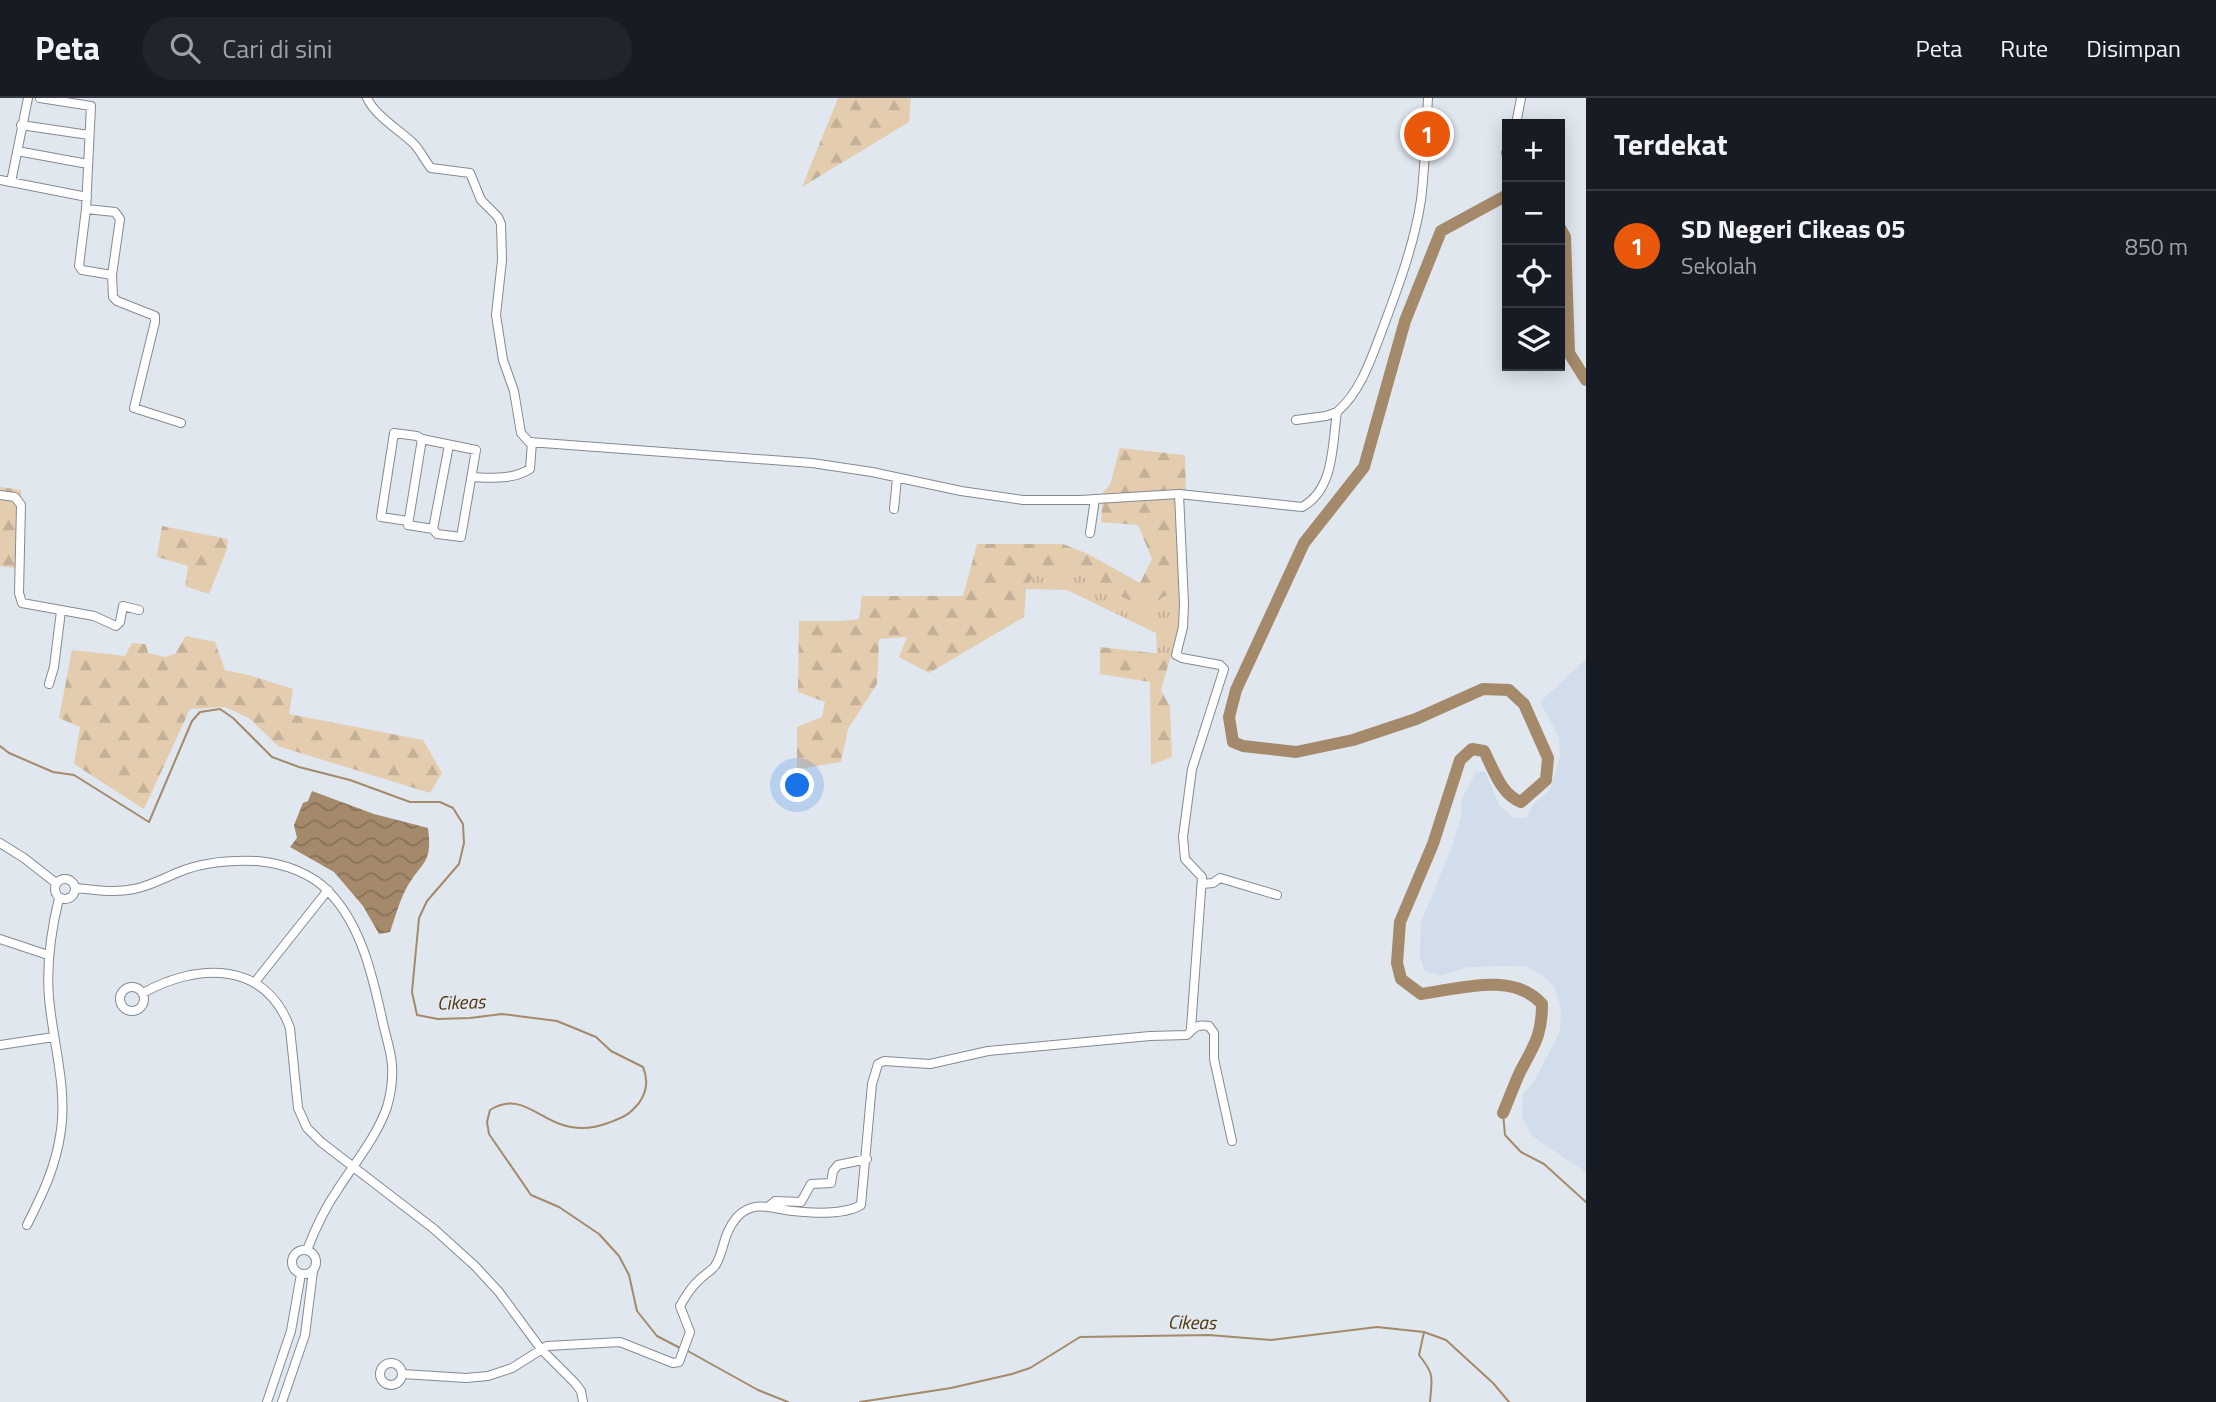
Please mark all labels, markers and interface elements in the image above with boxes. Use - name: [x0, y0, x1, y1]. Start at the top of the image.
- search box: [142, 17, 632, 80]
- text: Peta: [35, 23, 100, 73]
- icon: search: [166, 29, 204, 67]
- text: Cari di sini: [222, 29, 332, 68]
- text: Peta: [1916, 30, 1962, 66]
- text: Rute: [2000, 30, 2048, 66]
- text: Disimpan: [2086, 30, 2181, 66]
- pin: 1: [1404, 108, 1450, 160]
- map controls: [1502, 119, 1565, 371]
- button: +: [1502, 119, 1565, 182]
- text: Terdekat: [1614, 121, 1728, 167]
- button: −: [1502, 182, 1565, 245]
- text: SD Negeri Cikeas 05: [1681, 209, 1905, 248]
- text: 1: [1631, 229, 1643, 264]
- text: 850 m: [2125, 229, 2188, 264]
- button: locate: [1502, 245, 1565, 308]
- text: Sekolah: [1681, 248, 1757, 283]
- button: layers: [1502, 308, 1565, 371]
- your location: [780, 768, 814, 802]
- water label: Cikeas: [436, 986, 487, 1017]
- water label: Cikeas: [1168, 1307, 1218, 1336]

